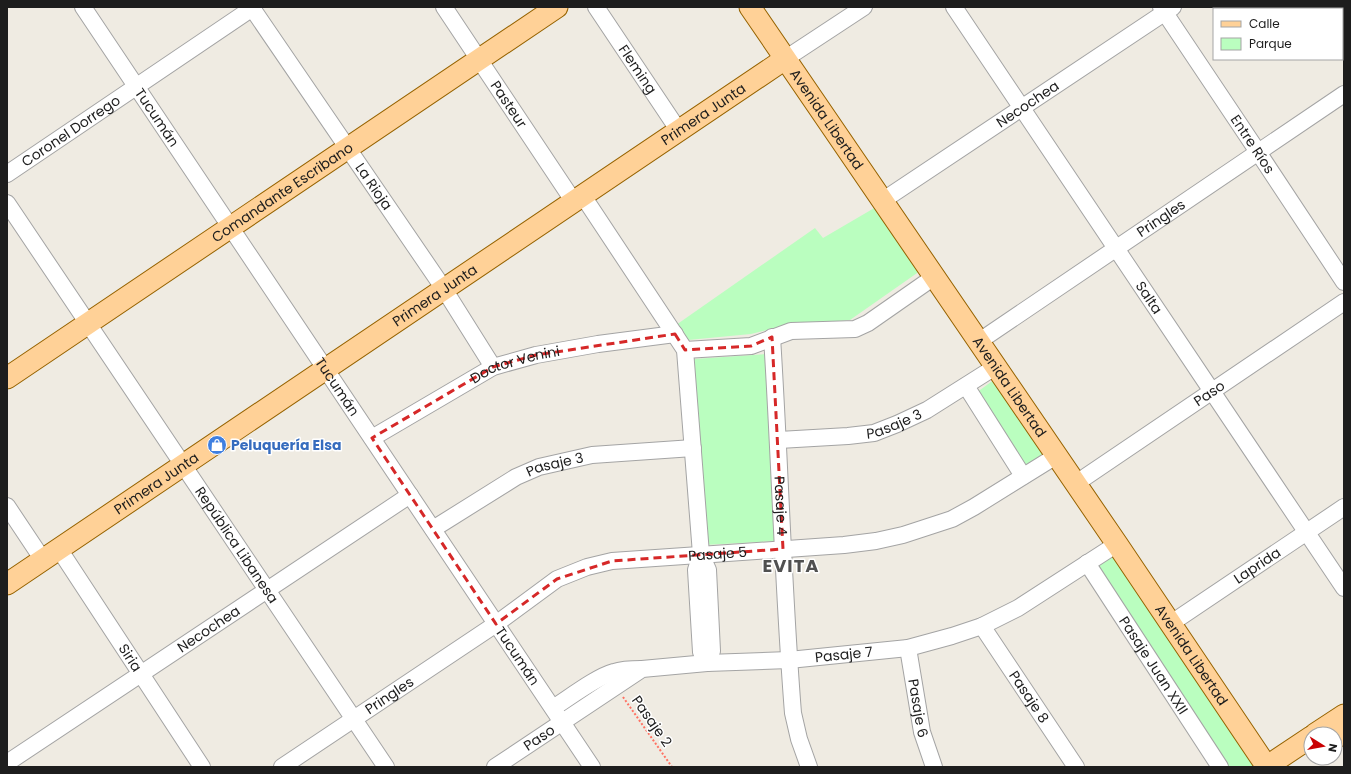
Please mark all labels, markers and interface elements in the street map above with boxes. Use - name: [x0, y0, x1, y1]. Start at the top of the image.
- legend: [1213, 8, 1343, 60]
- text: Calle: [1249, 15, 1280, 32]
- text: Parque: [1249, 35, 1292, 52]
- street label: Fleming: [614, 41, 661, 98]
- street label: Avenida Libertad: [785, 65, 868, 174]
- street label: Necochea: [992, 76, 1063, 132]
- street label: Pasteur: [486, 77, 532, 132]
- street label: Primera Junta: [657, 78, 750, 150]
- street label: Tucumán: [130, 84, 184, 151]
- street label: Coronel Dorrego: [17, 90, 124, 171]
- street label: Entre Ríos: [1226, 111, 1280, 178]
- street label: Comandante Escribano: [208, 137, 357, 247]
- street label: La Rioja: [351, 159, 397, 214]
- street label: Pringles: [1133, 194, 1189, 242]
- street label: Primera Junta: [388, 260, 481, 331]
- street label: Salta: [1131, 277, 1167, 318]
- street label: Avenida Libertad: [968, 332, 1051, 441]
- street label: Doctor Venini: [466, 341, 561, 388]
- street label: Tucumán: [310, 353, 364, 420]
- street label: Paso: [1190, 375, 1229, 411]
- street label: Pasaje 3: [865, 404, 925, 444]
- shop icon: Peluquería Elsa: [206, 434, 228, 456]
- place label: Peluquería Elsa: [231, 435, 341, 455]
- street label: Pasaje 3: [523, 447, 585, 481]
- street label: Primera Junta: [110, 448, 203, 519]
- street label: Pasaje 4: [769, 476, 792, 536]
- street label: República Libanesa: [190, 483, 283, 607]
- street label: Pasaje 5: [687, 542, 748, 566]
- street label: Laprida: [1230, 542, 1285, 588]
- district label: EVITA: [762, 553, 820, 578]
- street label: Avenida Libertad: [1150, 600, 1233, 709]
- street label: Necochea: [173, 601, 244, 657]
- street label: Pasaje Juan XXII: [1114, 612, 1193, 718]
- street label: Tucumán: [491, 623, 545, 689]
- street label: Siria: [114, 640, 147, 676]
- street label: Pasaje 7: [814, 642, 874, 667]
- street label: Pasaje 8: [1004, 667, 1054, 727]
- street label: Pringles: [361, 672, 418, 719]
- street label: Pasaje 6: [903, 677, 933, 740]
- street label: Pasaje 2: [627, 691, 677, 751]
- street label: Paso: [519, 720, 559, 755]
- north arrow: [1303, 726, 1343, 766]
- text: N: [1324, 742, 1341, 753]

